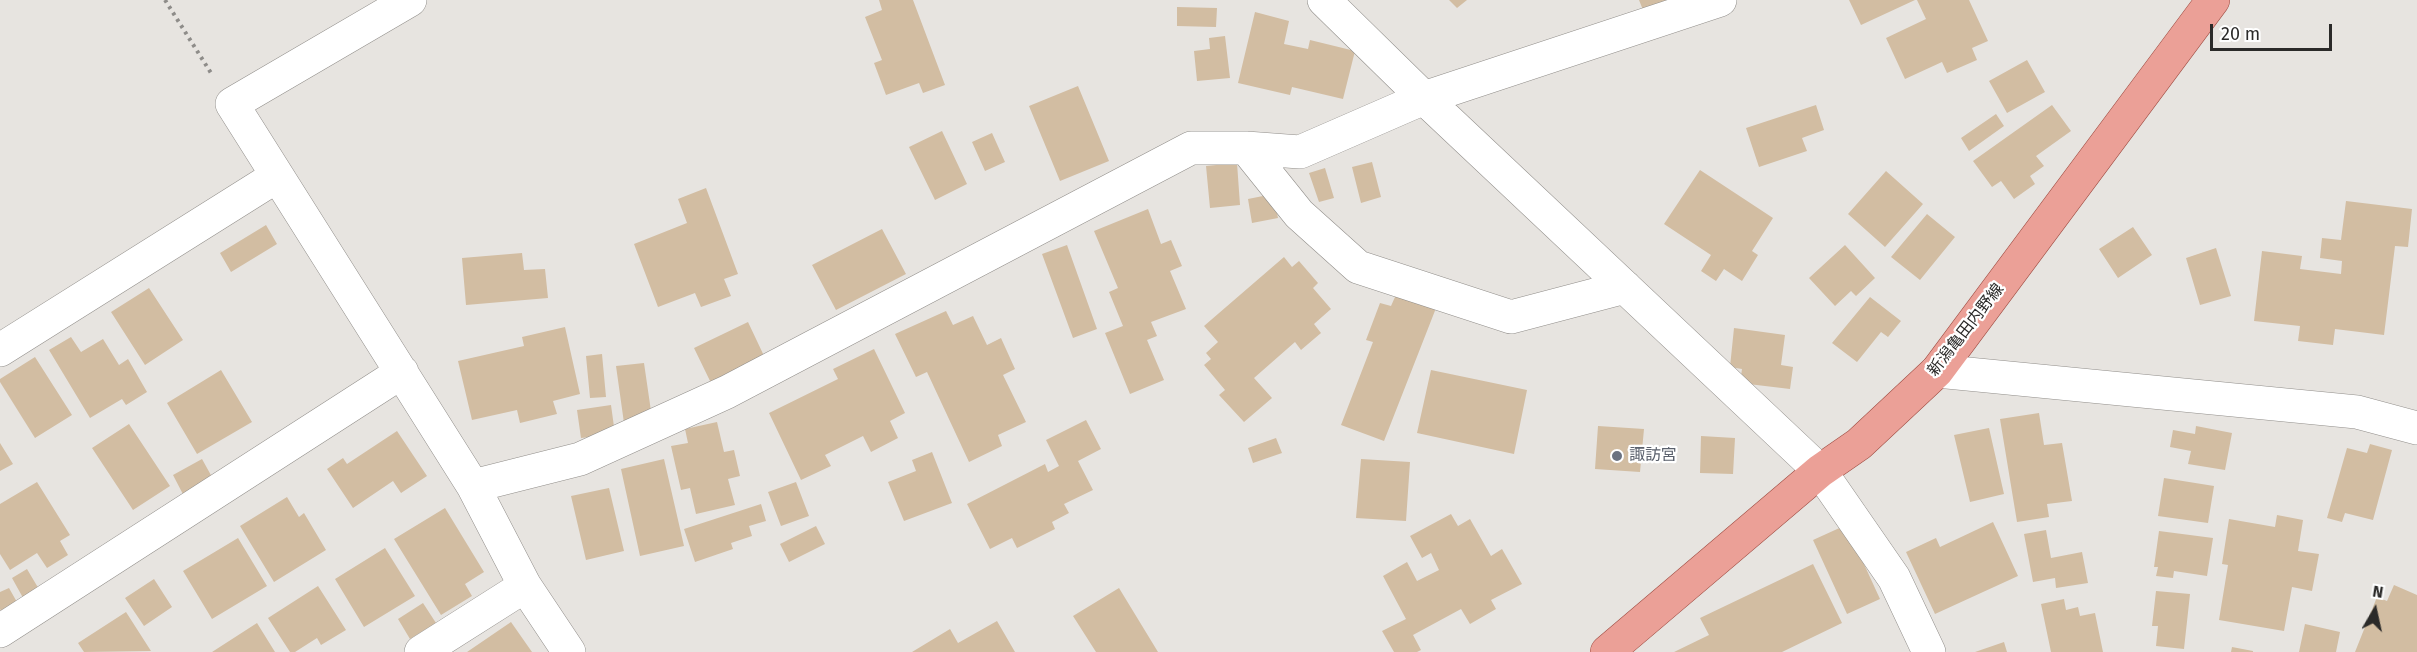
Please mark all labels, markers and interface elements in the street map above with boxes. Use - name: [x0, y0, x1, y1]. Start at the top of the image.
- scale bar: [2213, 12, 2334, 50]
- text: 20 m: [2221, 23, 2260, 45]
- street label: 新潟亀田内野線: [1924, 280, 2008, 380]
- place label: 諏訪宮: [1629, 446, 1677, 466]
- marker: 諏訪宮: [1610, 449, 1624, 463]
- north arrow: [2345, 580, 2405, 640]
- text: N: [2371, 582, 2385, 602]

